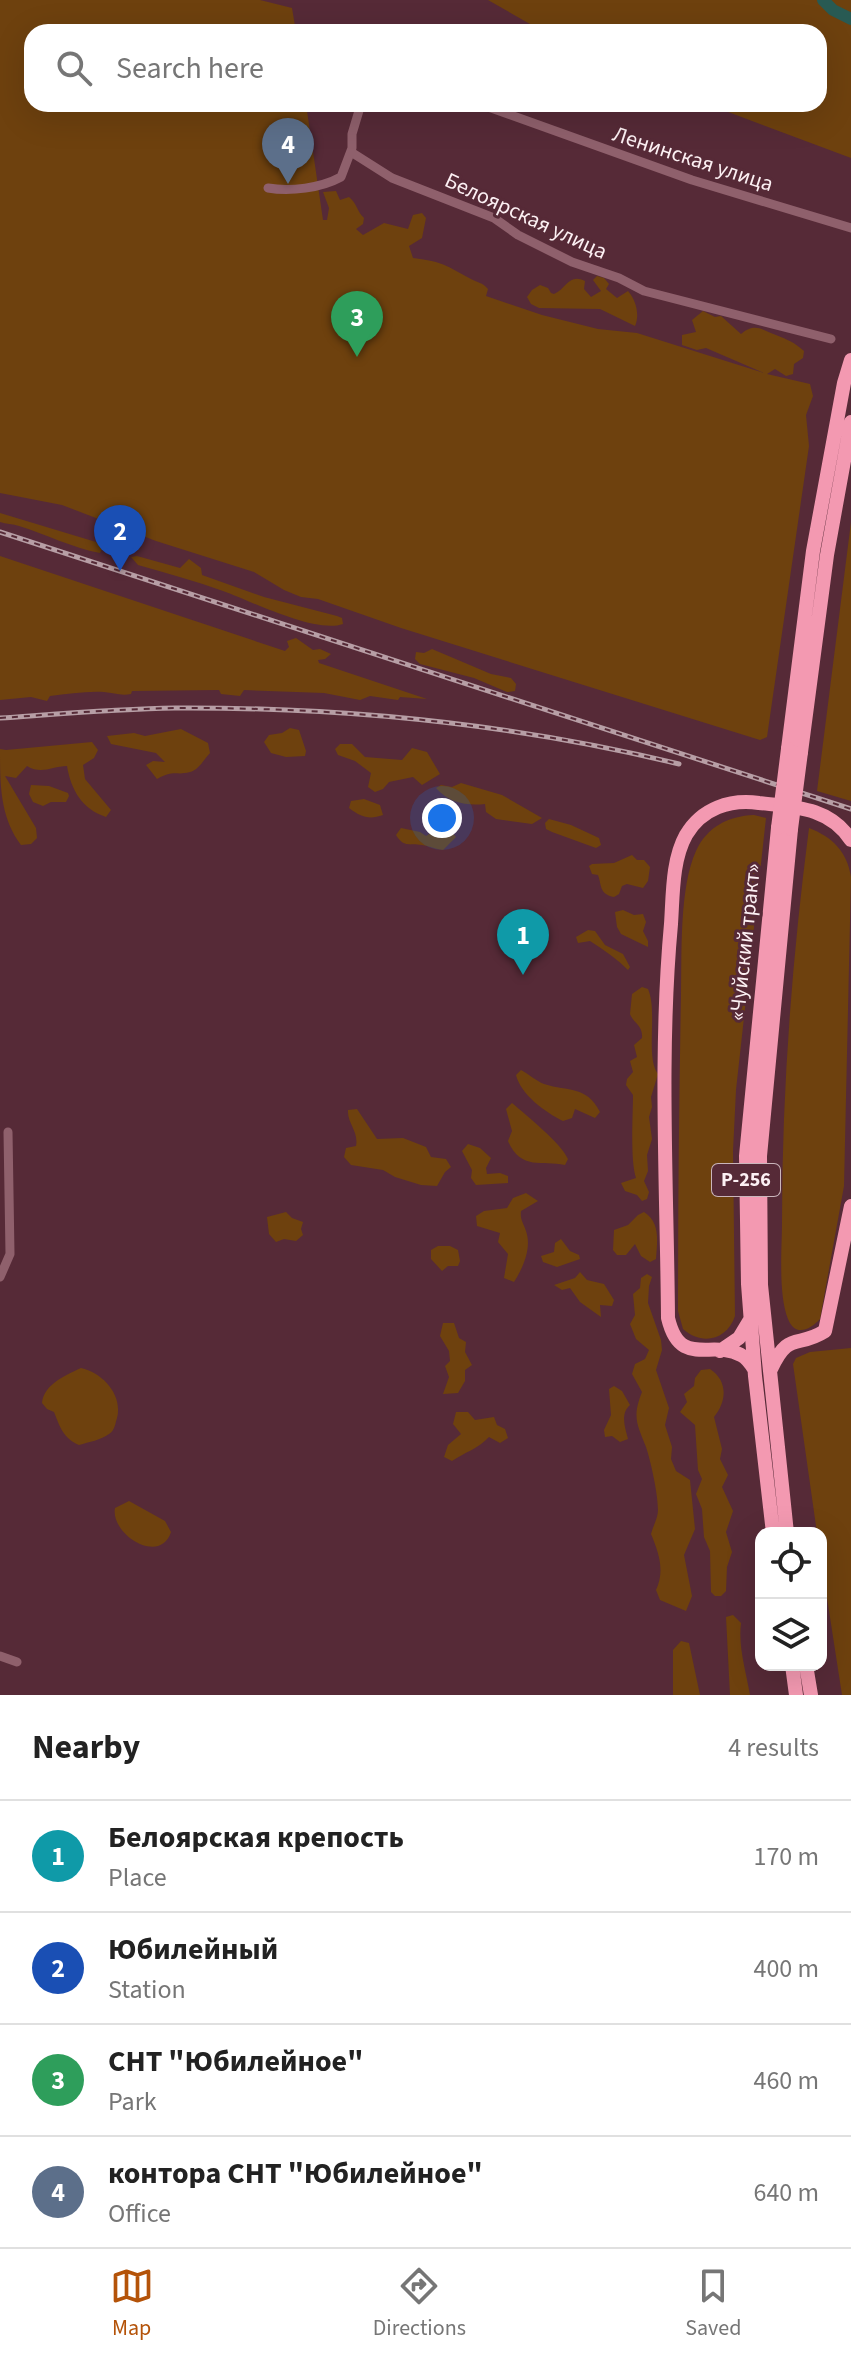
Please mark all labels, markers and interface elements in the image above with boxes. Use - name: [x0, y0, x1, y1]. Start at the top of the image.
- search box: [24, 24, 827, 112]
- icon: search: [52, 46, 96, 90]
- text: Search here: [116, 47, 264, 90]
- pin: 4: [262, 118, 314, 184]
- street label: Ленинская улица: [609, 118, 777, 200]
- street label: Белоярская улица: [440, 164, 612, 268]
- pin: 3: [331, 291, 383, 357]
- pin: 2: [94, 505, 146, 571]
- your location: [422, 798, 462, 838]
- street label: «Чуйский тракт»: [721, 862, 769, 1022]
- pin: 1: [497, 909, 549, 975]
- road number: Р-256: [712, 1164, 780, 1196]
- map controls: [755, 1527, 827, 1671]
- button: locate: [755, 1527, 827, 1599]
- button: layers: [755, 1599, 827, 1671]
- text: Nearby: [32, 1723, 140, 1772]
- text: 4 results: [728, 1729, 819, 1766]
- text: Белоярская крепость: [108, 1816, 404, 1859]
- text: 1: [51, 1838, 65, 1875]
- text: 170 m: [753, 1838, 819, 1875]
- text: Place: [108, 1859, 167, 1896]
- text: Юбилейный: [108, 1928, 278, 1971]
- text: 2: [51, 1950, 65, 1987]
- text: 400 m: [753, 1950, 819, 1987]
- text: Station: [108, 1971, 186, 2008]
- text: СНТ "Юбилейное": [108, 2040, 363, 2083]
- text: 3: [51, 2062, 65, 2099]
- text: 460 m: [753, 2062, 819, 2099]
- text: Park: [108, 2083, 157, 2120]
- text: контора СНТ "Юбилейное": [108, 2152, 483, 2195]
- text: 4: [51, 2174, 65, 2211]
- text: 640 m: [753, 2174, 819, 2211]
- text: Office: [108, 2195, 171, 2232]
- tab: Map: [110, 2264, 154, 2344]
- tab: Directions: [373, 2264, 466, 2344]
- tab: Saved: [685, 2264, 741, 2344]

